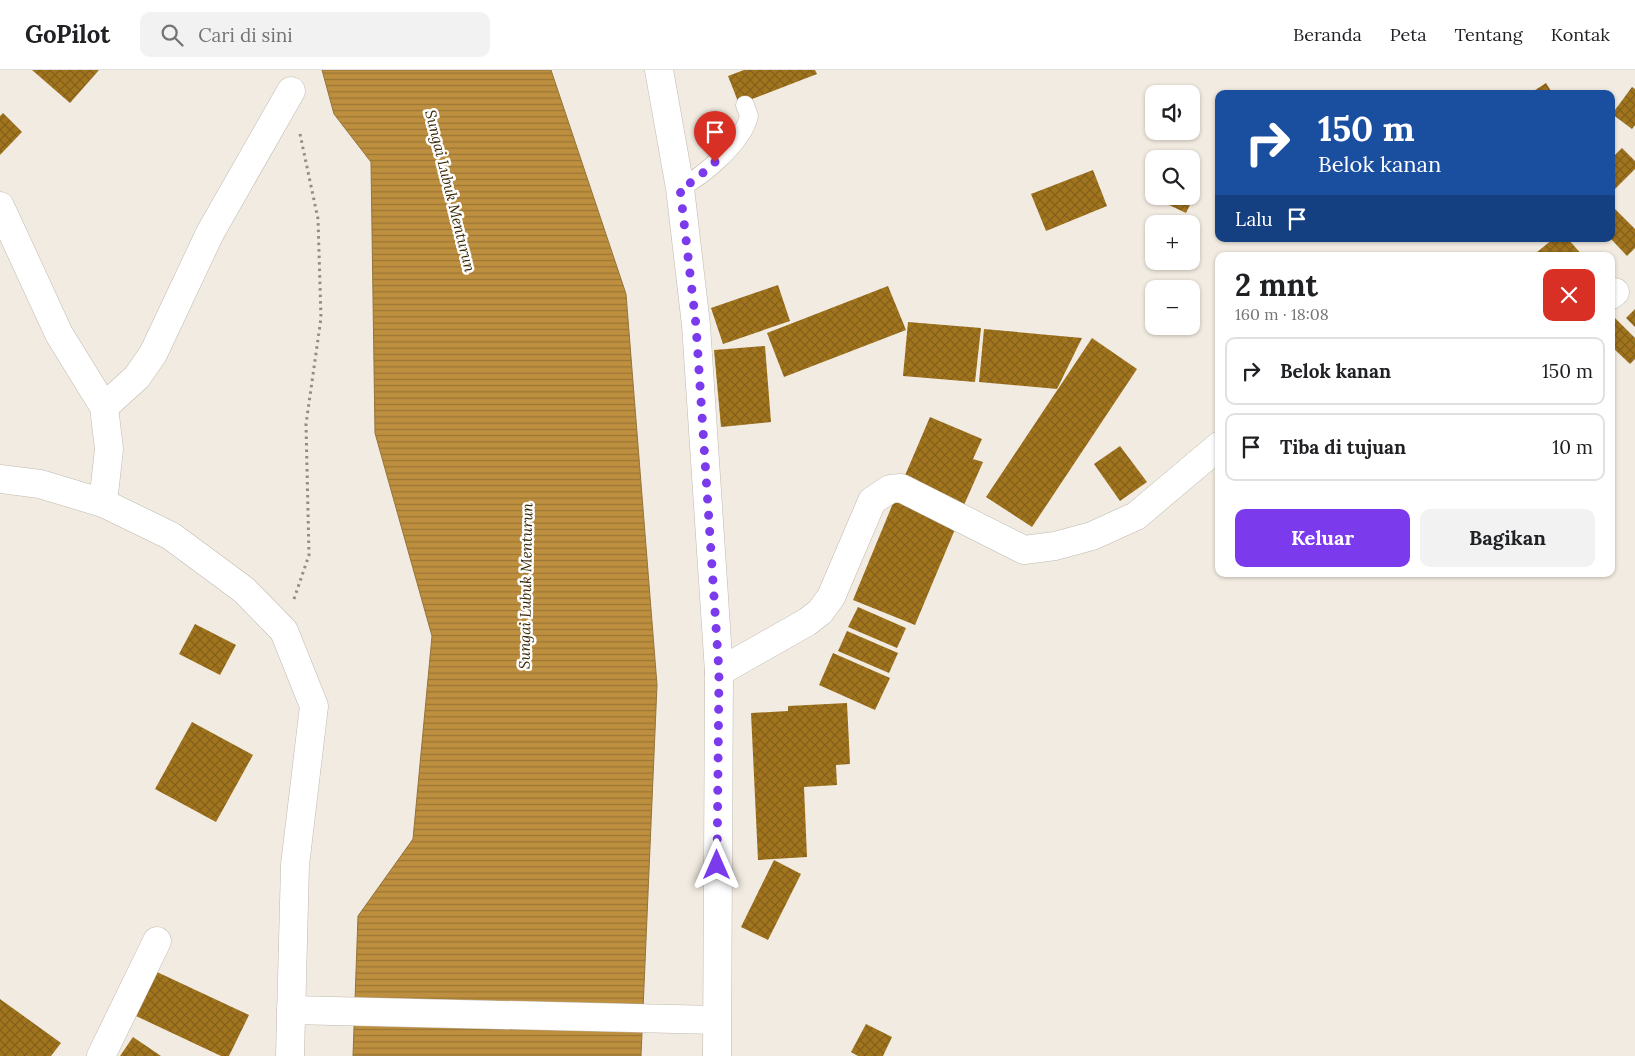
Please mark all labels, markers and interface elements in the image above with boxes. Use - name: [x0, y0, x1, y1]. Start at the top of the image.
- search box: [140, 12, 490, 57]
- text: GoPilot: [25, 19, 110, 50]
- icon: search: [158, 21, 186, 49]
- text: Cari di sini: [198, 23, 293, 47]
- text: Beranda: [1293, 23, 1362, 46]
- text: Peta: [1390, 23, 1426, 46]
- text: Tentang: [1454, 23, 1523, 46]
- text: Kontak: [1551, 23, 1610, 46]
- map controls: [1145, 85, 1200, 335]
- button: sound: [1145, 85, 1200, 140]
- text: 150 m: [1318, 106, 1415, 151]
- water label: Sungai Lubuk Menturun: [421, 108, 480, 275]
- icon: right: [1235, 110, 1300, 175]
- pin: [694, 111, 736, 162]
- icon: arrive: [701, 118, 729, 146]
- button: search: [1145, 150, 1200, 205]
- text: Belok kanan: [1318, 150, 1441, 178]
- icon: arrive: [1283, 205, 1311, 233]
- text: Lalu: [1235, 207, 1273, 231]
- button: +: [1145, 215, 1200, 270]
- text: 2 mnt: [1235, 266, 1318, 304]
- button: close: [1543, 269, 1595, 321]
- button: −: [1145, 280, 1200, 335]
- text: 160 m · 18:08: [1235, 304, 1329, 324]
- icon: right: [1237, 357, 1265, 385]
- text: Belok kanan: [1280, 359, 1391, 383]
- text: 150 m: [1542, 359, 1593, 383]
- icon: arrive: [1237, 433, 1265, 461]
- text: Tiba di tujuan: [1280, 435, 1406, 459]
- text: 10 m: [1552, 435, 1593, 459]
- water label: Sungai Lubuk Menturun: [515, 502, 536, 669]
- button: Keluar: [1235, 509, 1410, 567]
- button: Bagikan: [1420, 509, 1595, 567]
- position arrow: [690, 838, 742, 890]

